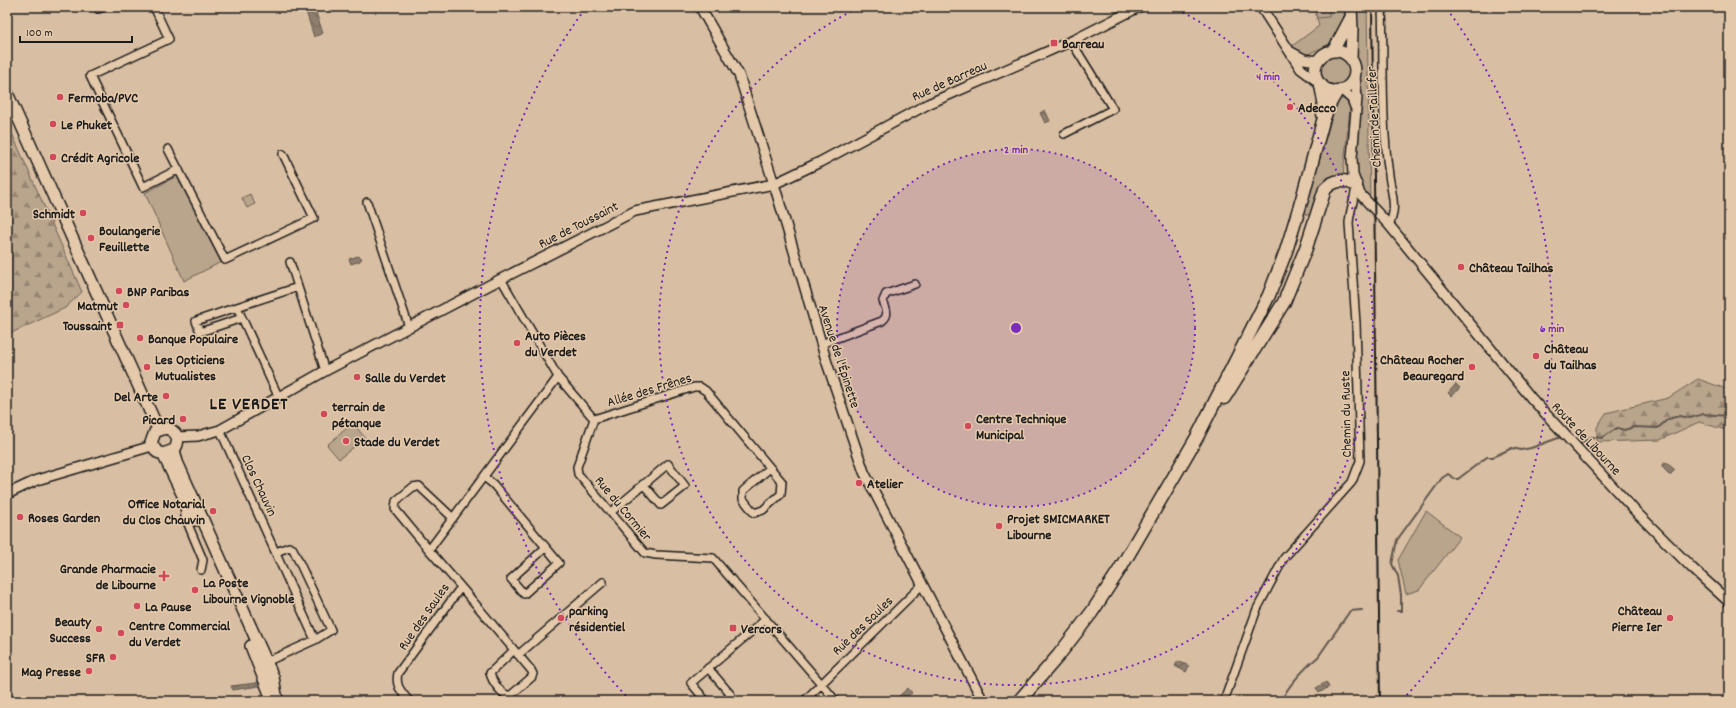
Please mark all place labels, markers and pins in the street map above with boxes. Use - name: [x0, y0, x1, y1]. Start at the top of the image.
- place label: Barreau: [1062, 35, 1104, 55]
- marker: Barreau: [1049, 38, 1059, 48]
- place label: Fermoba/PVC: [68, 89, 138, 109]
- marker: Fermoba/PVC: [55, 92, 65, 102]
- place label: Adecco: [1298, 99, 1336, 119]
- marker: Adecco: [1285, 102, 1295, 112]
- place label: Le Phuket: [61, 116, 113, 136]
- marker: Le Phuket: [48, 119, 58, 129]
- place label: Crédit Agricole: [61, 149, 140, 169]
- marker: Crédit Agricole: [48, 152, 58, 162]
- place label: Schmidt: [33, 205, 76, 225]
- marker: Schmidt: [78, 208, 88, 218]
- place label: Boulangerie Feuillette: [99, 222, 160, 258]
- marker: Boulangerie Feuillette: [86, 233, 96, 243]
- place label: Château Tailhas: [1469, 259, 1553, 279]
- marker: Château Tailhas: [1456, 262, 1466, 272]
- place label: BNP Paribas: [127, 283, 189, 303]
- marker: BNP Paribas: [114, 286, 124, 296]
- place label: Matmut: [77, 297, 119, 317]
- marker: Matmut: [121, 300, 131, 310]
- place label: Toussaint: [63, 317, 113, 337]
- marker: Toussaint: [115, 320, 125, 330]
- centre of rings: [1009, 321, 1023, 335]
- place label: Auto Pièces du Verdet: [525, 327, 586, 363]
- place label: Banque Populaire: [148, 330, 238, 350]
- marker: Banque Populaire: [135, 333, 145, 343]
- marker: Auto Pièces du Verdet: [512, 338, 522, 348]
- place label: Château du Tailhas: [1544, 340, 1597, 376]
- place label: Les Opticiens Mutualistes: [155, 351, 225, 387]
- place label: Château Rocher Beauregard: [1380, 351, 1465, 387]
- marker: Château du Tailhas: [1531, 351, 1541, 361]
- marker: Les Opticiens Mutualistes: [142, 362, 152, 372]
- marker: Château Rocher Beauregard: [1467, 362, 1477, 372]
- place label: Salle du Verdet: [365, 369, 446, 389]
- marker: Salle du Verdet: [352, 372, 362, 382]
- place label: Del Arte: [114, 388, 158, 408]
- marker: Del Arte: [161, 391, 171, 401]
- place label: terrain de pétanque: [332, 398, 385, 434]
- marker: terrain de pétanque: [319, 409, 329, 419]
- place label: Centre Technique Municipal: [976, 410, 1067, 446]
- place label: Picard: [142, 411, 175, 431]
- marker: Picard: [178, 414, 188, 424]
- marker: Centre Technique Municipal: [963, 421, 973, 431]
- place label: Stade du Verdet: [354, 433, 440, 453]
- marker: Stade du Verdet: [341, 436, 351, 446]
- place label: Atelier: [867, 475, 904, 495]
- marker: Atelier: [854, 478, 864, 488]
- place label: Office Notarial du Clos Chauvin: [123, 495, 206, 531]
- marker: Office Notarial du Clos Chauvin: [208, 506, 218, 516]
- place label: Roses Garden: [28, 509, 101, 529]
- place label: Projet SMICMARKET Libourne: [1007, 510, 1110, 546]
- marker: Roses Garden: [15, 512, 25, 522]
- marker: Projet SMICMARKET Libourne: [994, 521, 1004, 531]
- place label: Grande Pharmacie de Libourne: [60, 560, 156, 596]
- marker: Grande Pharmacie de Libourne: [159, 571, 169, 581]
- place label: La Poste Libourne Vignoble: [203, 574, 294, 610]
- marker: La Poste Libourne Vignoble: [190, 585, 200, 595]
- place label: La Pause: [145, 598, 192, 618]
- marker: La Pause: [132, 601, 142, 611]
- place label: parking résidentiel: [569, 602, 626, 638]
- place label: Château Pierre Ier: [1611, 602, 1663, 638]
- place label: Beauty Success: [50, 613, 92, 649]
- marker: parking résidentiel: [556, 613, 566, 623]
- marker: Château Pierre Ier: [1665, 613, 1675, 623]
- place label: Centre Commercial du Verdet: [129, 617, 231, 653]
- place label: Vercors: [741, 620, 782, 640]
- marker: Vercors: [728, 623, 738, 633]
- marker: Beauty Success: [94, 624, 104, 634]
- marker: Centre Commercial du Verdet: [116, 628, 126, 638]
- place label: SFR: [86, 649, 105, 669]
- marker: SFR: [108, 652, 118, 662]
- place label: Mag Presse: [21, 663, 81, 683]
- marker: Mag Presse: [84, 666, 94, 676]

